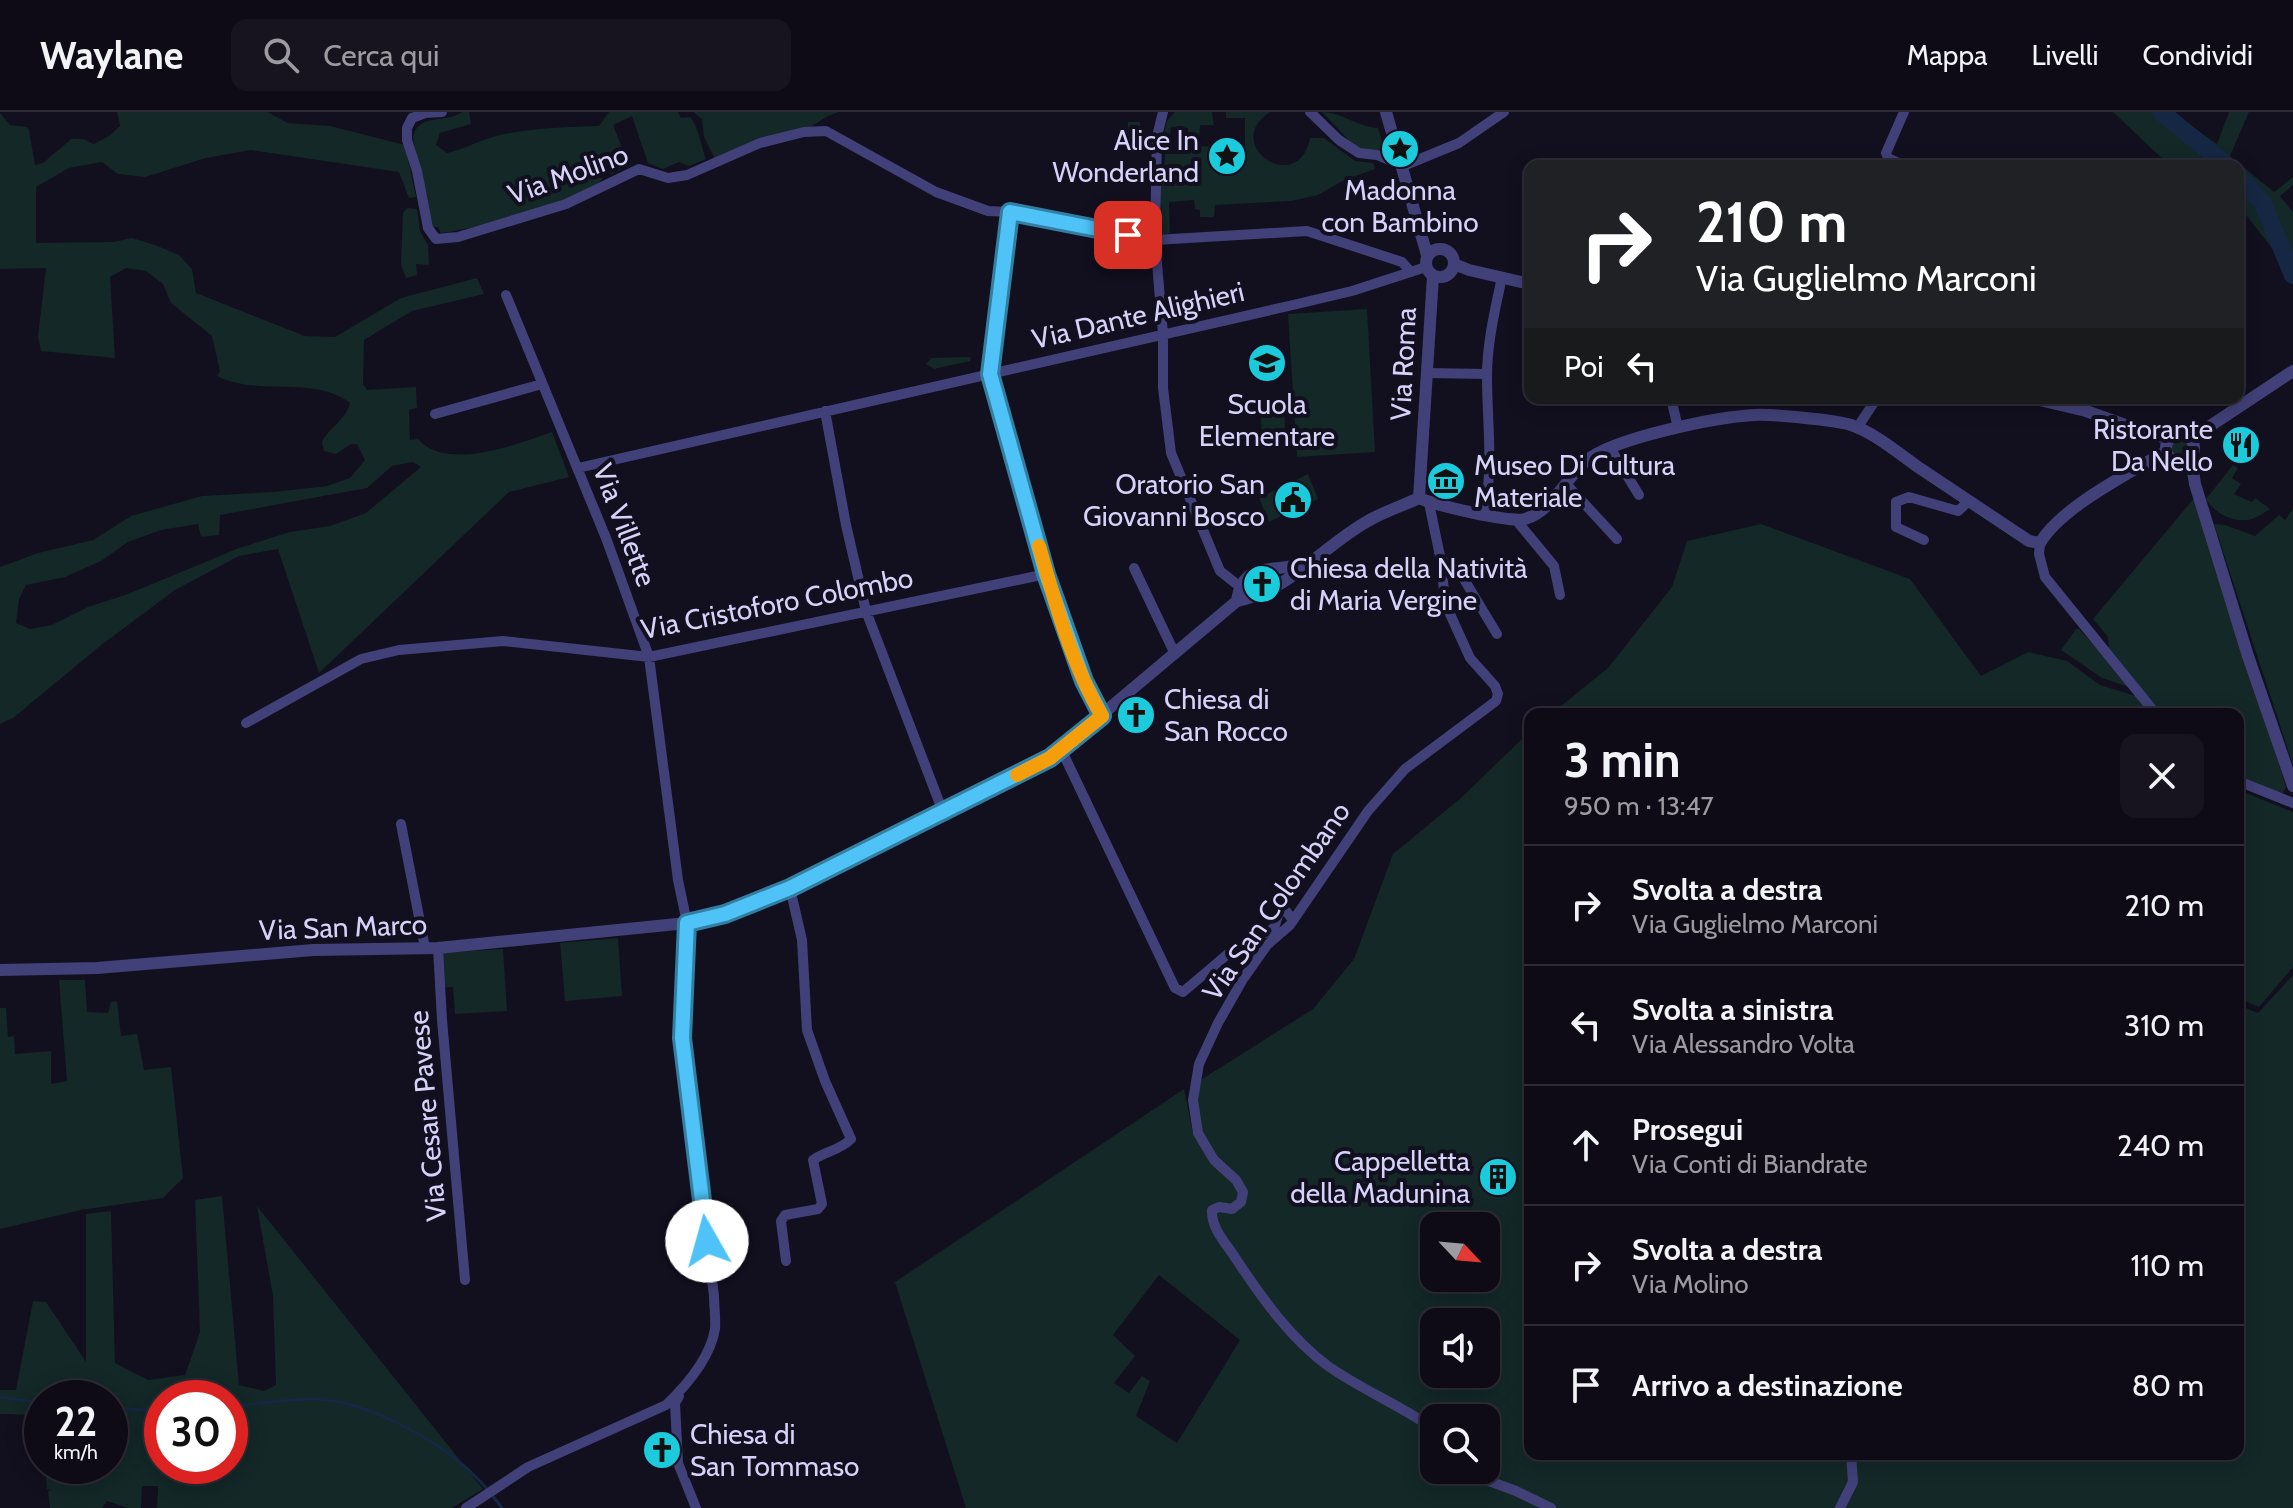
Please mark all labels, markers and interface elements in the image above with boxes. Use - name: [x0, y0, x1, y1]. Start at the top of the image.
- search box: [231, 19, 791, 91]
- text: Waylane: [40, 32, 183, 79]
- icon: search: [259, 33, 303, 77]
- text: Cerca qui: [323, 37, 439, 74]
- text: Mappa: [1907, 38, 1987, 72]
- text: Livelli: [2031, 38, 2098, 72]
- text: Condividi: [2142, 38, 2253, 72]
- place label: Alice In Wonderland: [1053, 123, 1199, 189]
- place icon: Madonna con Bambino: [1379, 128, 1421, 170]
- place icon: Alice In Wonderland: [1206, 135, 1248, 177]
- street label: Via Molino: [503, 137, 633, 211]
- place label: Madonna con Bambino: [1321, 173, 1479, 239]
- text: 210 m: [1696, 188, 1847, 256]
- icon: right: [1564, 192, 1668, 296]
- pin: [1094, 201, 1162, 269]
- icon: arrive: [1106, 213, 1150, 257]
- text: Via Guglielmo Marconi: [1696, 256, 2037, 300]
- street label: Via Dante Alighieri: [1029, 274, 1247, 356]
- street label: Via Roma: [1383, 306, 1423, 422]
- school or university icon: Scuola Elementare: [1246, 342, 1288, 384]
- icon: left: [1620, 344, 1664, 388]
- text: Poi: [1564, 348, 1604, 385]
- place label: Scuola Elementare: [1199, 387, 1335, 453]
- place label: Ristorante Da Nello: [2093, 412, 2213, 478]
- restaurant icon: Ristorante Da Nello: [2220, 424, 2262, 466]
- place label: Museo Di Cultura Materiale: [1474, 448, 1676, 514]
- street label: Via Villette: [586, 459, 664, 591]
- museum icon: Museo Di Cultura Materiale: [1425, 460, 1467, 502]
- place label: Oratorio San Giovanni Bosco: [1083, 467, 1265, 533]
- public building icon: Oratorio San Giovanni Bosco: [1272, 479, 1314, 521]
- place label: Chiesa della Natività di Maria Vergine: [1290, 551, 1528, 617]
- street label: Via Cristoforo Colombo: [638, 560, 916, 646]
- church icon: Chiesa della Natività di Maria Vergine: [1241, 563, 1283, 605]
- place label: Chiesa di San Rocco: [1164, 682, 1288, 748]
- church icon: Chiesa di San Rocco: [1115, 694, 1157, 736]
- text: 3 min: [1564, 731, 1680, 789]
- button: close: [2120, 734, 2204, 818]
- text: 950 m · 13:47: [1564, 790, 1714, 822]
- street label: Via San Colombano: [1195, 795, 1357, 1007]
- text: Svolta a destra: [1632, 871, 1823, 908]
- icon: right: [1564, 883, 1608, 927]
- text: 210 m: [2124, 887, 2204, 924]
- street label: Via San Marco: [258, 907, 428, 947]
- text: Via Guglielmo Marconi: [1632, 908, 1878, 940]
- text: Svolta a sinistra: [1632, 991, 1834, 1028]
- icon: left: [1564, 1003, 1608, 1047]
- text: 310 m: [2124, 1007, 2204, 1044]
- street label: Via Cesare Pavese: [401, 1009, 453, 1223]
- text: Via Alessandro Volta: [1632, 1028, 1855, 1060]
- text: Prosegui: [1632, 1111, 1743, 1148]
- icon: ahead: [1564, 1123, 1608, 1167]
- text: 240 m: [2117, 1127, 2204, 1164]
- place label: Cappelletta della Madunina: [1290, 1144, 1471, 1210]
- text: Via Conti di Biandrate: [1632, 1148, 1868, 1180]
- building icon: Cappelletta della Madunina: [1477, 1156, 1519, 1198]
- position arrow: [665, 1199, 749, 1283]
- north arrow: [1420, 1212, 1500, 1292]
- map controls: [1420, 1212, 1500, 1484]
- text: Svolta a destra: [1632, 1231, 1823, 1268]
- icon: right: [1564, 1243, 1608, 1287]
- text: 110 m: [2130, 1247, 2204, 1284]
- text: Via Molino: [1632, 1268, 1748, 1300]
- button: sound: [1420, 1308, 1500, 1388]
- icon: arrive: [1564, 1363, 1608, 1407]
- text: Arrivo a destinazione: [1632, 1367, 1903, 1404]
- text: 80 m: [2132, 1367, 2204, 1404]
- speed limit sign: 30: [144, 1380, 248, 1484]
- text: 22: [55, 1397, 97, 1446]
- button: search: [1420, 1404, 1500, 1484]
- place label: Chiesa di San Tommaso: [690, 1417, 859, 1483]
- church icon: Chiesa di San Tommaso: [641, 1429, 683, 1471]
- text: km/h: [54, 1440, 98, 1464]

